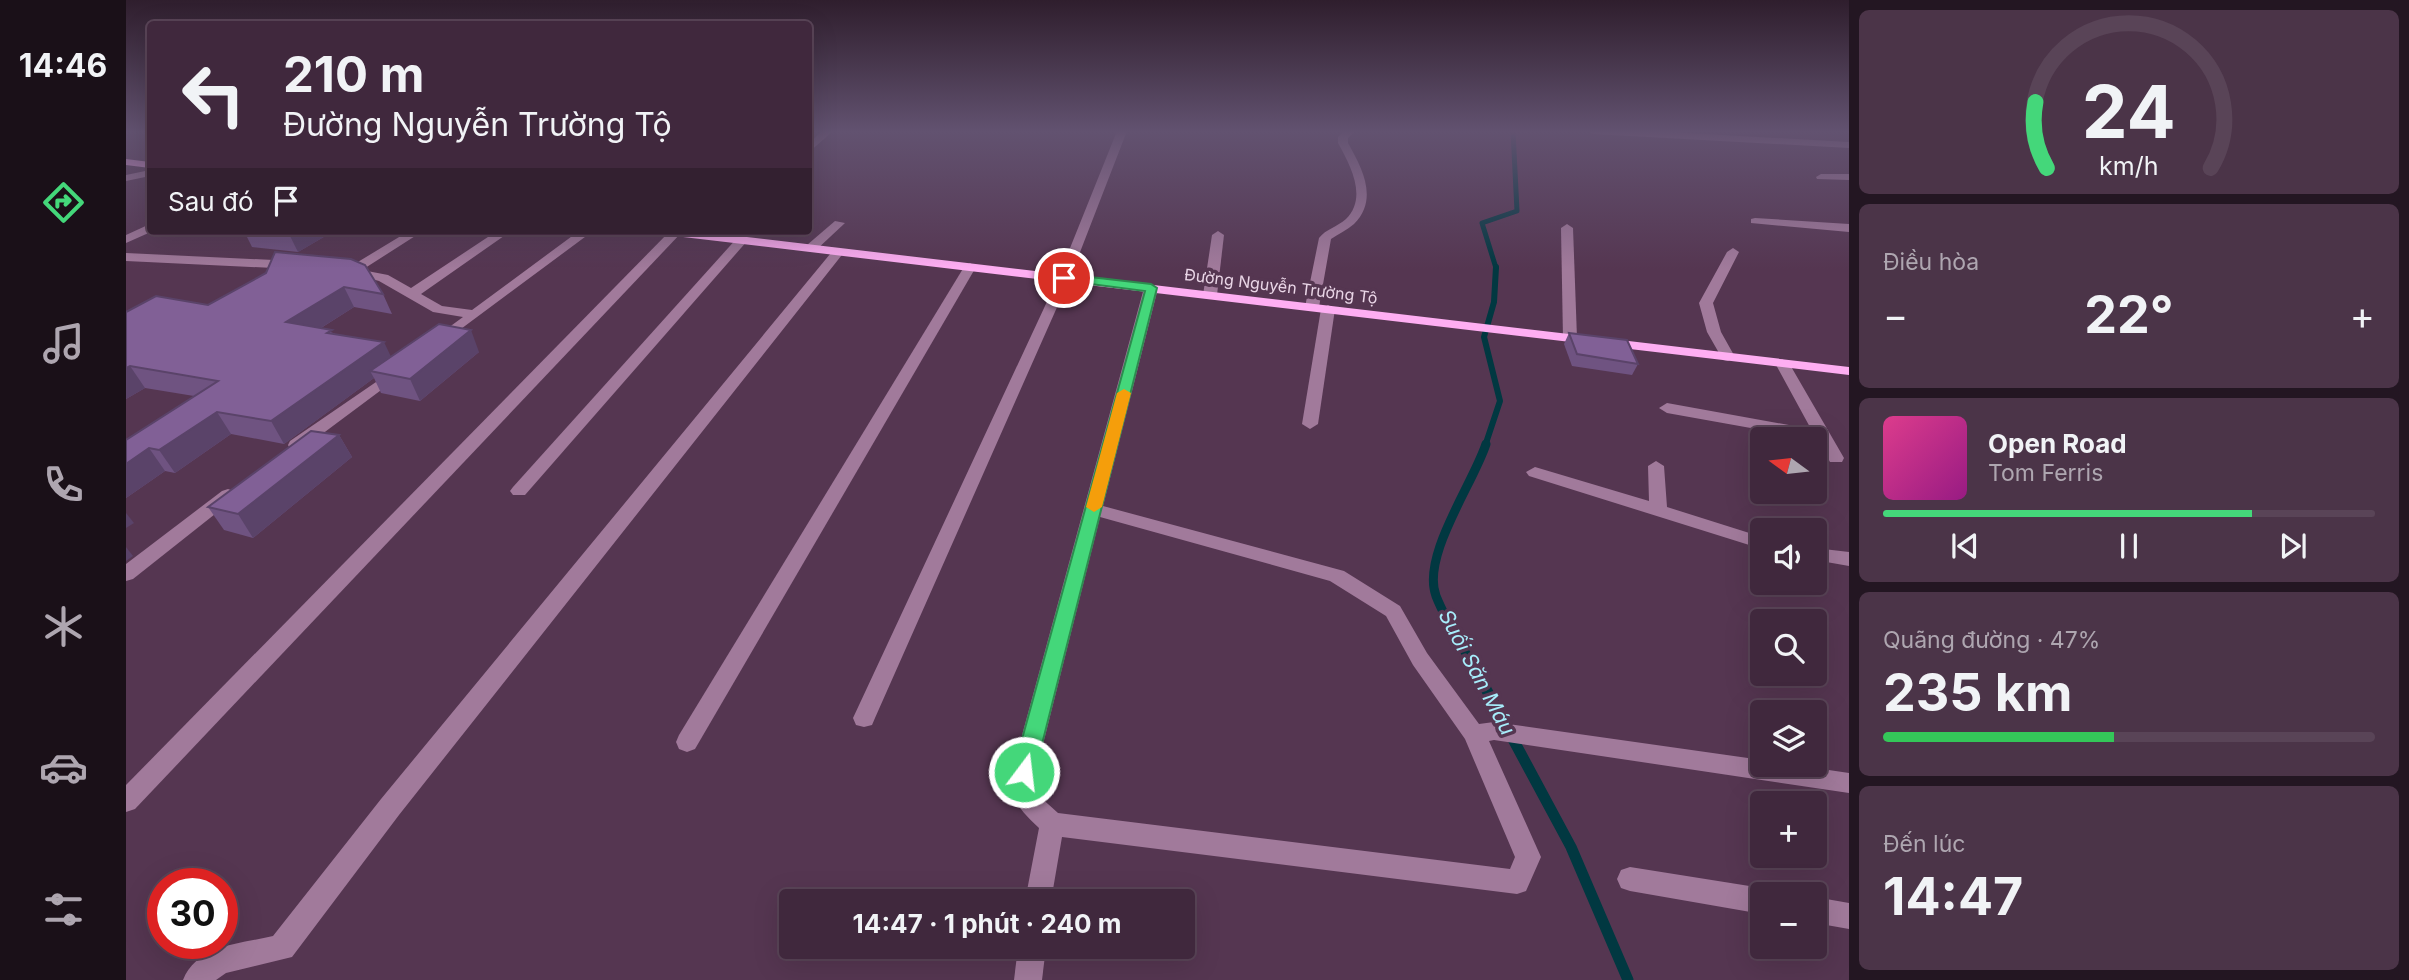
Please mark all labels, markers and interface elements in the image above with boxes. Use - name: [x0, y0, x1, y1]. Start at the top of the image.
- text: 210 m: [283, 45, 424, 104]
- text: 14:46: [19, 46, 107, 85]
- icon: left: [168, 49, 259, 140]
- text: 24: [2082, 67, 2176, 156]
- text: Đường Nguyễn Trường Tộ: [283, 105, 672, 144]
- text: km/h: [2099, 151, 2159, 181]
- icon: directions: [39, 178, 88, 227]
- icon: arrive: [267, 182, 305, 220]
- text: Sau đó: [168, 186, 253, 217]
- pin: [1034, 248, 1094, 308]
- text: Điều hòa: [1883, 248, 1979, 276]
- icon: arrive: [1045, 259, 1083, 297]
- street label: Đường Nguyễn Trường Tộ: [1183, 264, 1379, 308]
- text: 22°: [2084, 283, 2174, 346]
- text: −: [1883, 292, 1908, 338]
- text: +: [2350, 292, 2375, 338]
- icon: music: [39, 319, 88, 368]
- north arrow: [1750, 427, 1827, 504]
- map controls: [1750, 427, 1827, 959]
- text: Open Road: [1988, 428, 2127, 459]
- text: Tom Ferris: [1988, 459, 2103, 487]
- icon: phone: [39, 460, 88, 509]
- button: sound: [1750, 518, 1827, 595]
- icon: previous: [1946, 527, 1984, 565]
- icon: pause: [2110, 527, 2148, 565]
- icon: next: [2274, 527, 2312, 565]
- icon: climate: [39, 602, 88, 651]
- water label: Suối Săn Máu: [1433, 605, 1521, 739]
- button: search: [1750, 609, 1827, 686]
- text: Quãng đường · 47%: [1883, 626, 2100, 654]
- text: 235 km: [1883, 661, 2073, 724]
- button: layers: [1750, 700, 1827, 777]
- position arrow: [987, 735, 1061, 809]
- icon: car: [39, 743, 88, 792]
- button: +: [1750, 791, 1827, 868]
- text: Đến lúc: [1883, 830, 1965, 858]
- text: 14:47: [1883, 865, 2023, 928]
- speed limit sign: 30: [147, 868, 238, 959]
- button: −: [1750, 882, 1827, 959]
- icon: filters: [39, 885, 88, 934]
- text: 14:47 · 1 phút · 240 m: [853, 908, 1121, 939]

